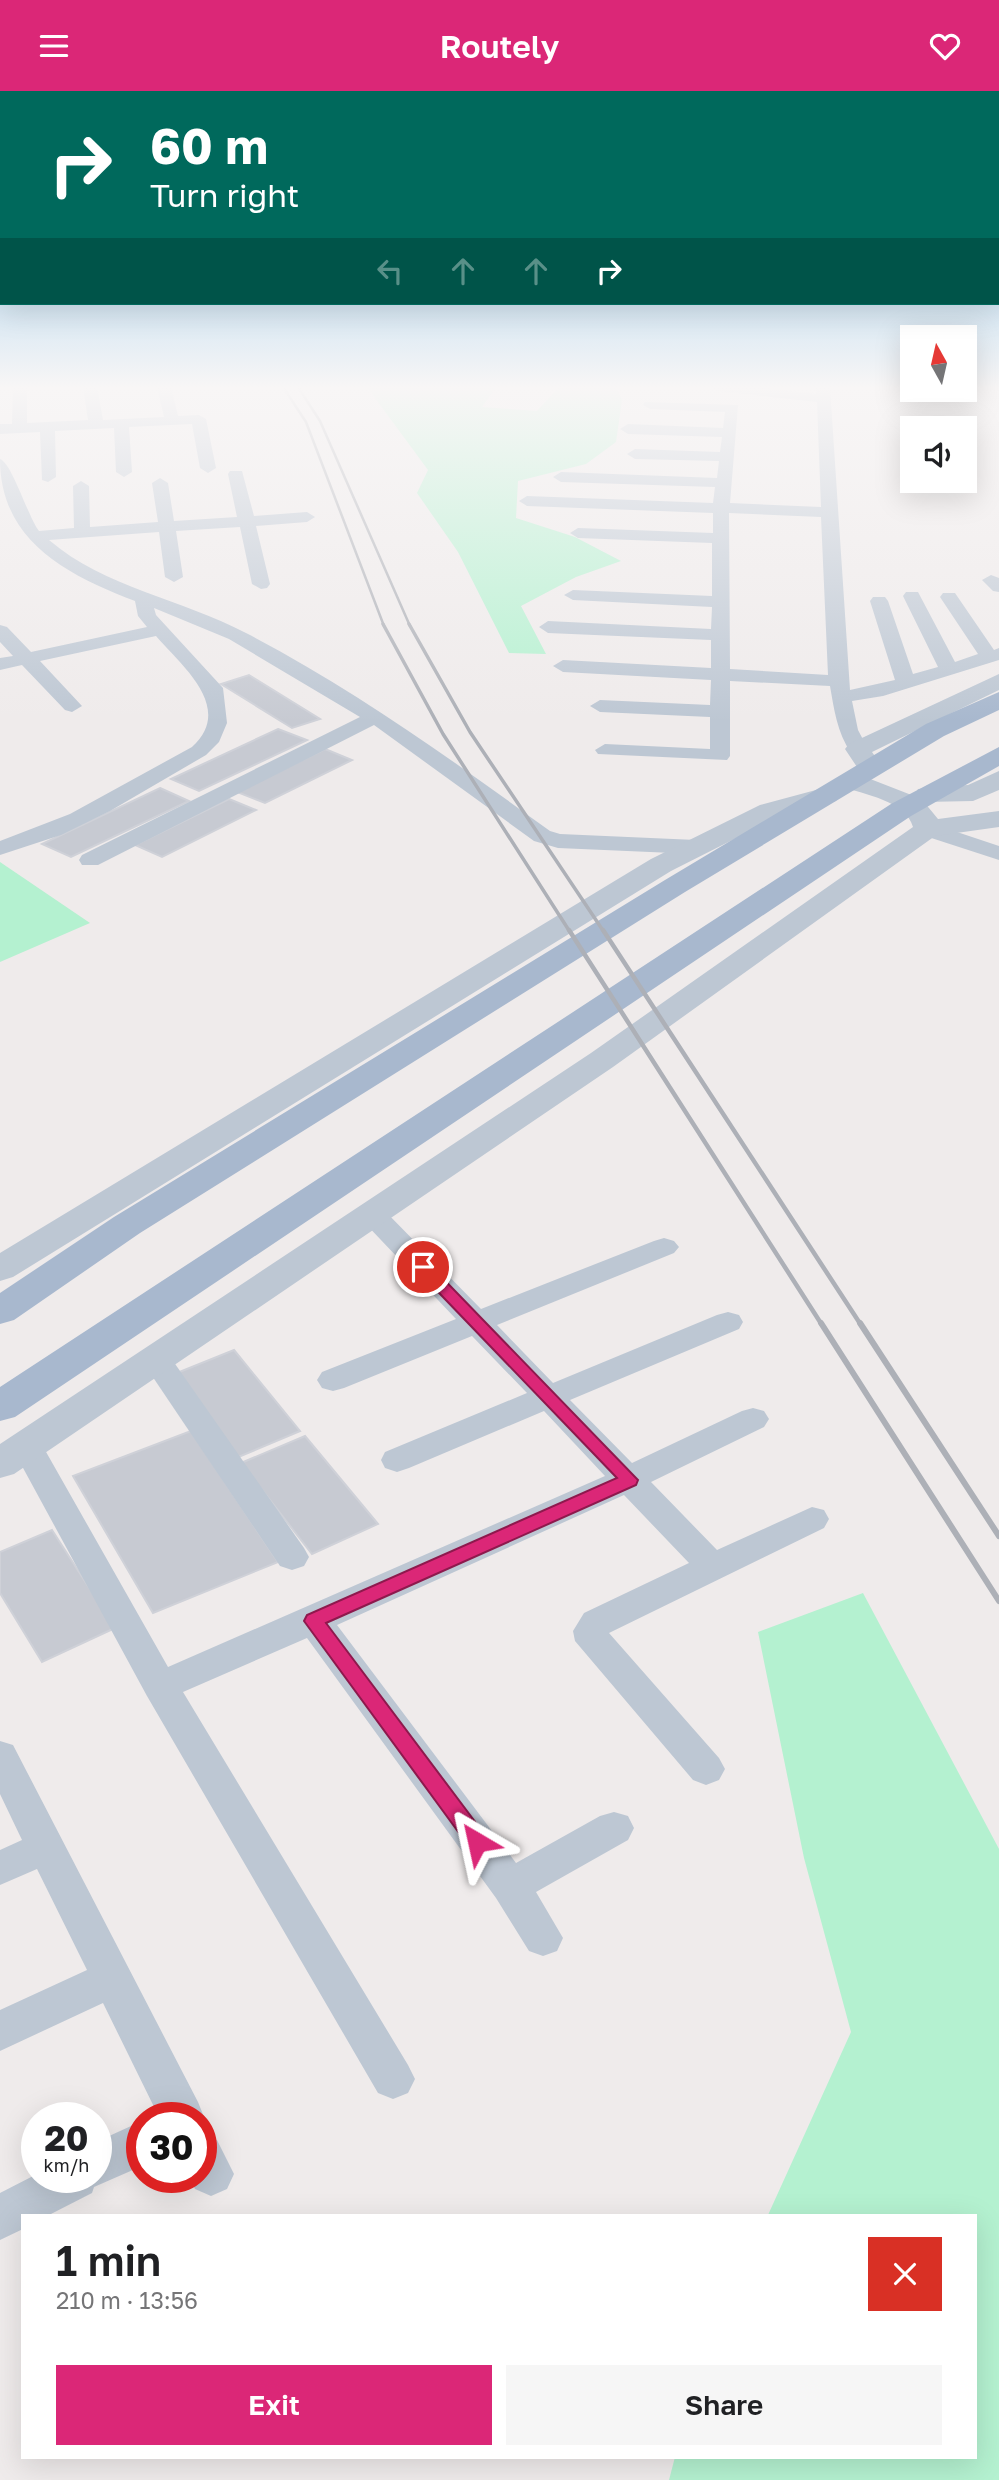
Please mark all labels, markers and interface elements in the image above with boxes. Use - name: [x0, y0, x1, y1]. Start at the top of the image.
- icon: menu: [35, 27, 73, 65]
- text: Routely: [440, 27, 559, 65]
- icon: heart: [926, 27, 964, 65]
- text: 60 m: [150, 116, 268, 175]
- icon: right: [35, 119, 126, 210]
- text: Turn right: [150, 176, 299, 214]
- icon: left: [371, 252, 409, 290]
- icon: ahead: [444, 252, 482, 290]
- icon: ahead: [517, 252, 555, 290]
- icon: right: [590, 252, 628, 290]
- north arrow: [900, 325, 976, 403]
- map controls: [900, 325, 977, 493]
- button: sound: [900, 416, 977, 493]
- pin: [393, 1237, 453, 1297]
- icon: arrive: [404, 1248, 442, 1286]
- position arrow: [440, 1805, 514, 1879]
- speed limit sign: 30: [126, 2102, 217, 2193]
- text: 20: [44, 2117, 89, 2159]
- text: km/h: [44, 2154, 89, 2176]
- text: 1 min: [56, 2235, 161, 2285]
- button: close: [868, 2237, 942, 2311]
- text: 210 m · 13:56: [56, 2286, 198, 2314]
- button: Exit: [56, 2365, 492, 2445]
- button: Share: [506, 2365, 942, 2445]

